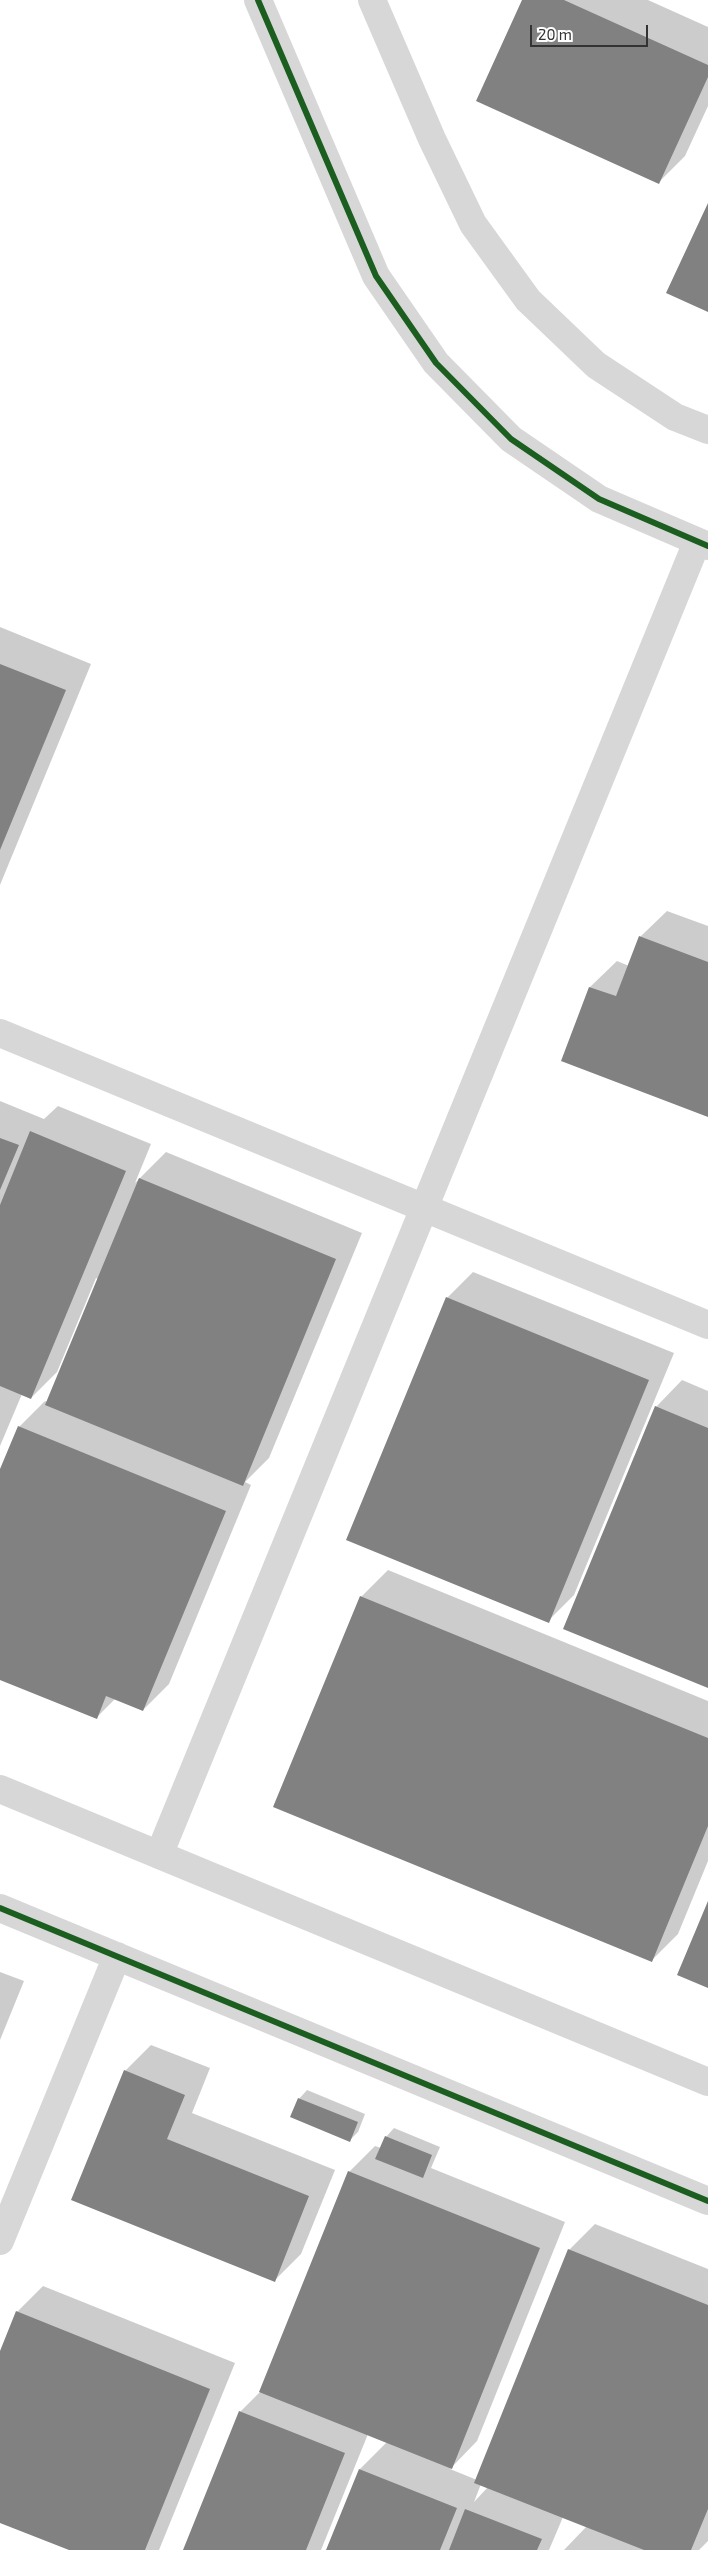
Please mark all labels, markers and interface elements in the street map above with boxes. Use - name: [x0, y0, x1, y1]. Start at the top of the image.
- scale bar: [533, 15, 650, 47]
- text: 20 m: [538, 25, 572, 43]

